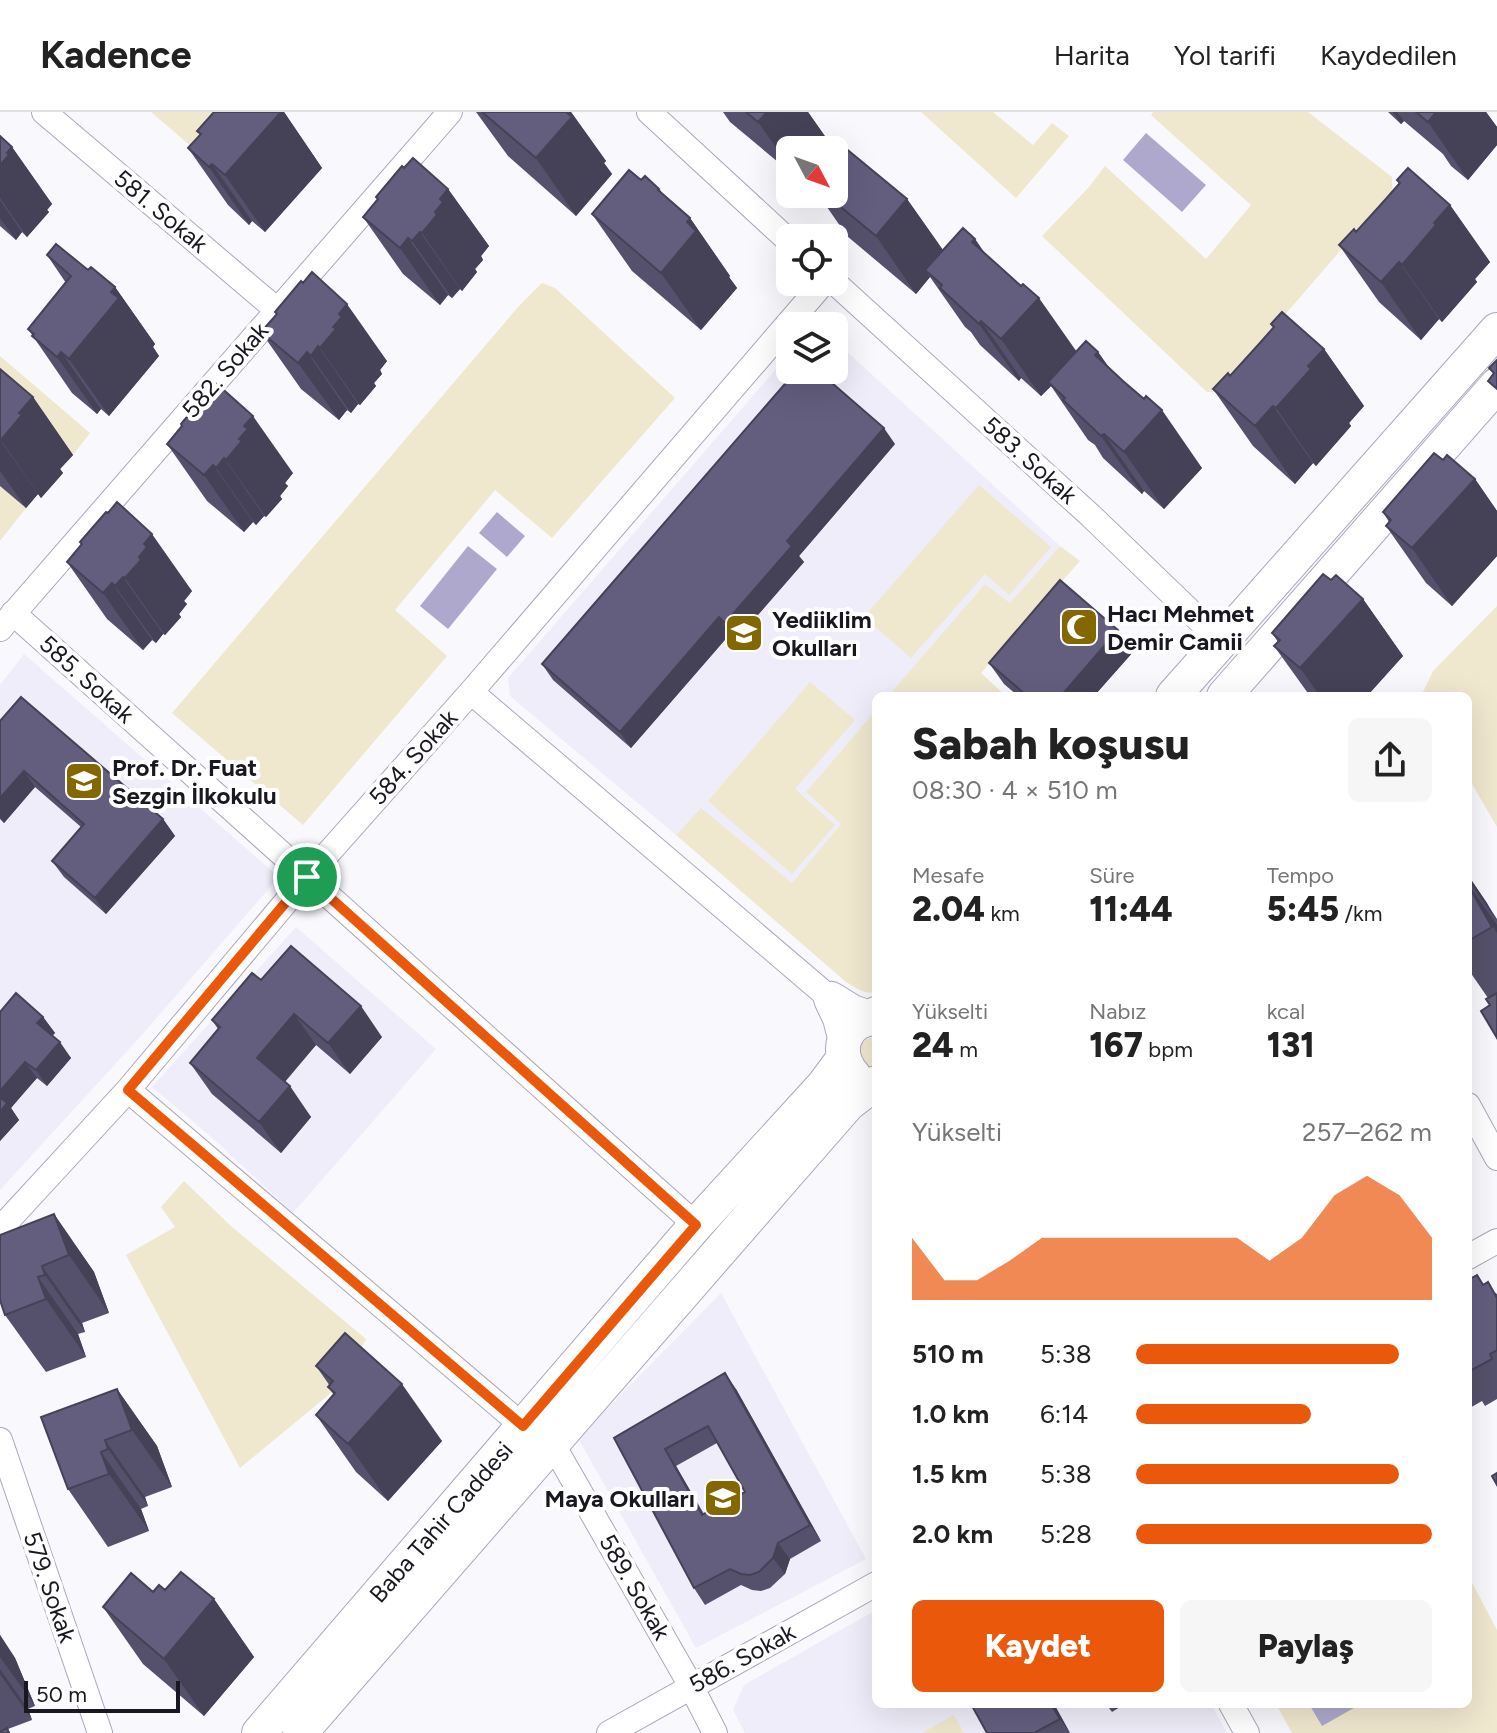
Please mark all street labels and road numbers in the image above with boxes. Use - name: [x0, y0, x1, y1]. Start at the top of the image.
- street label: 581. Sokak: [108, 163, 214, 259]
- street label: 582. Sokak: [176, 316, 274, 424]
- street label: 583. Sokak: [977, 410, 1083, 510]
- street label: 585. Sokak: [34, 629, 141, 729]
- street label: 584. Sokak: [363, 703, 464, 811]
- street label: Baba Tahir Caddesi: [363, 1436, 519, 1608]
- street label: 579. Sokak: [18, 1528, 83, 1646]
- street label: 589. Sokak: [593, 1529, 677, 1645]
- street label: 586. Sokak: [684, 1617, 800, 1699]

